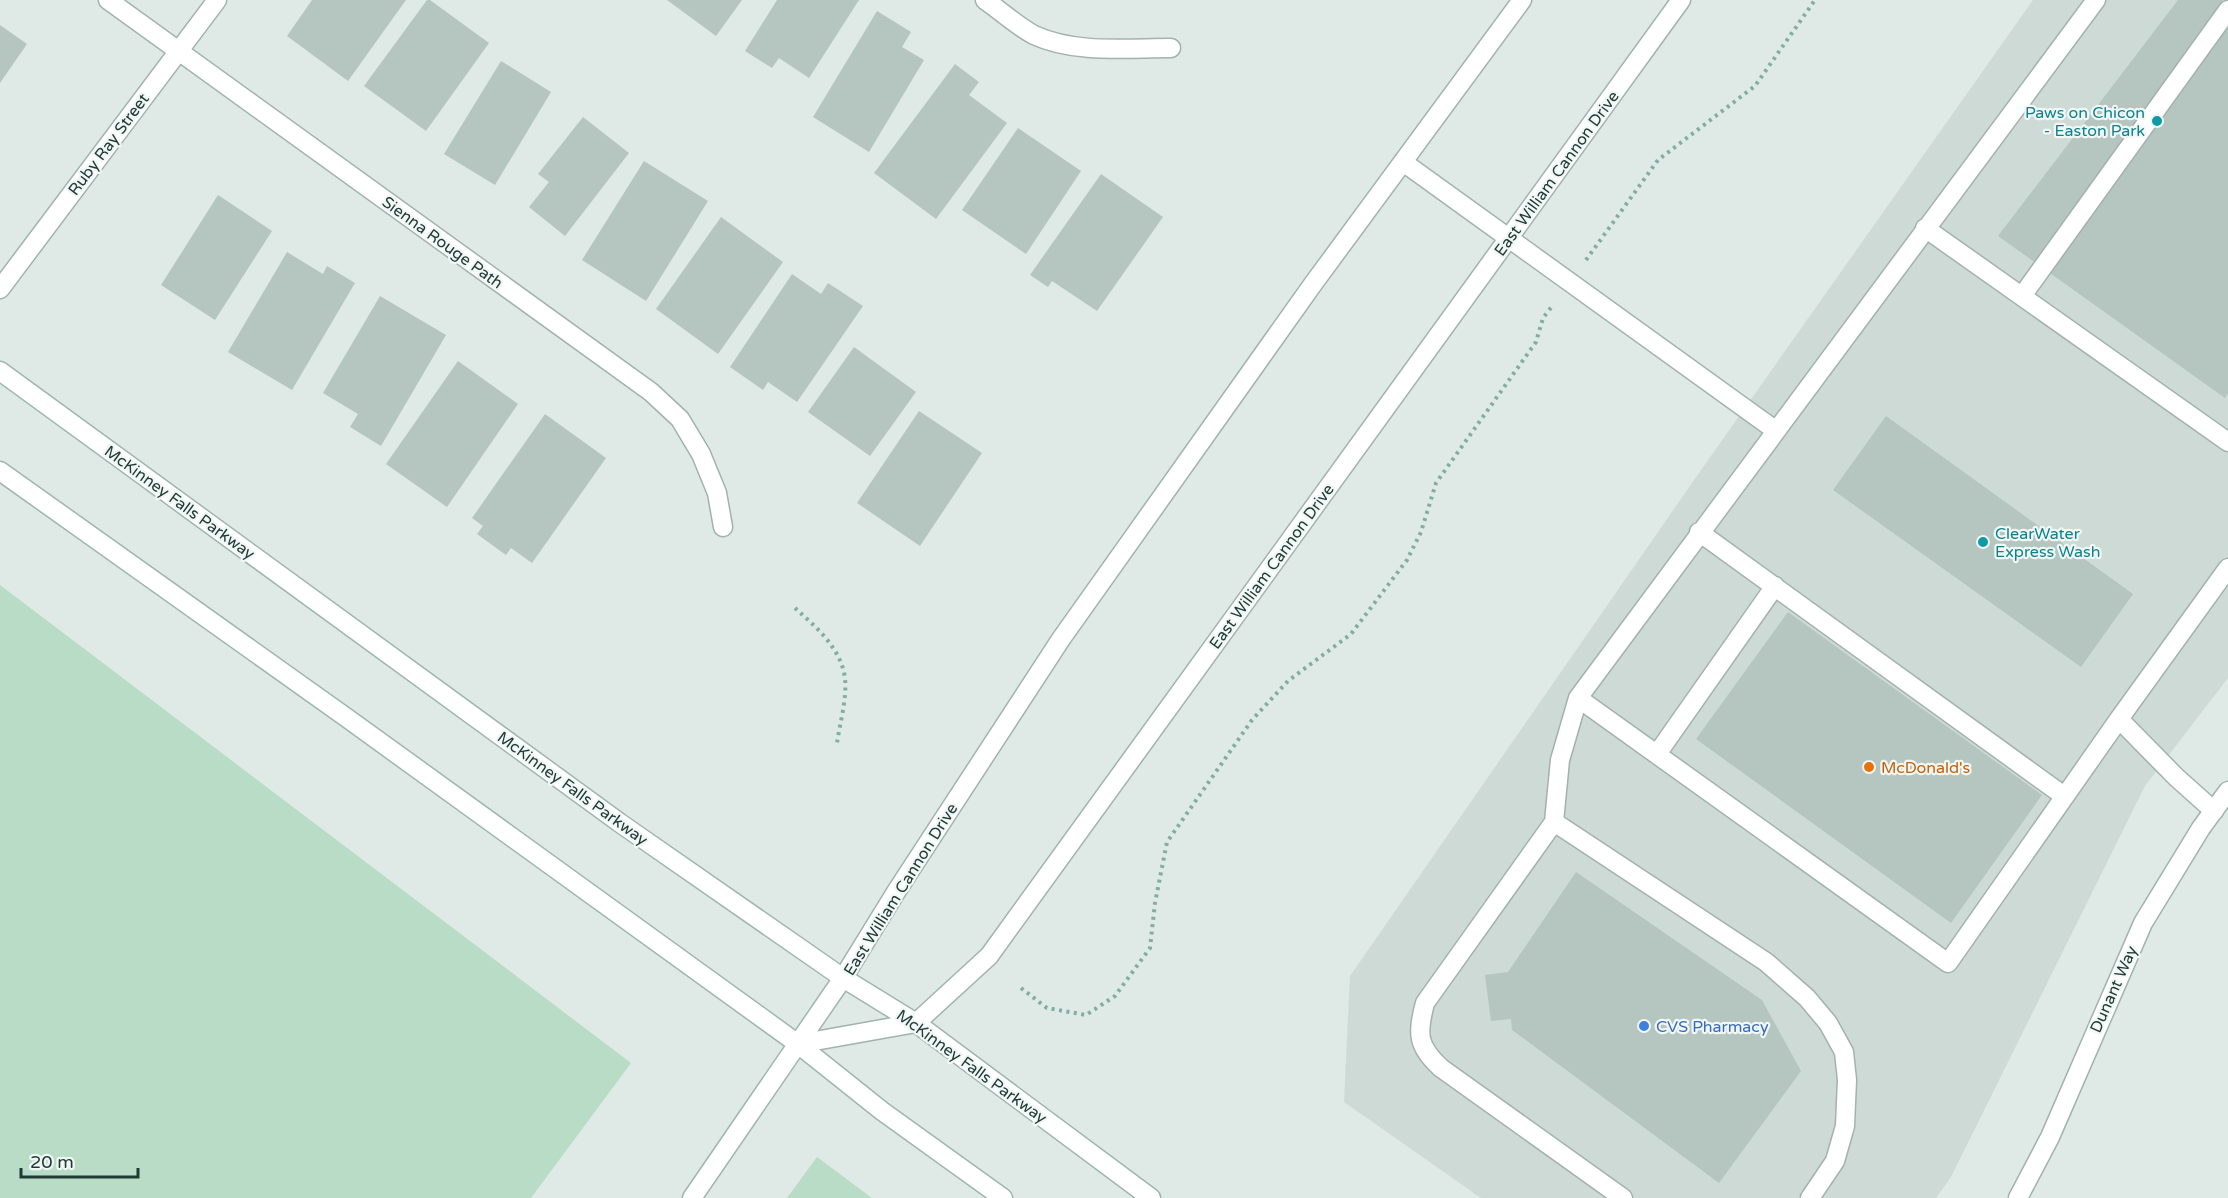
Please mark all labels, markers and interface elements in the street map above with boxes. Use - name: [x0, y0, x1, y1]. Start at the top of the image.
- street label: East William Cannon Drive: [1490, 87, 1624, 260]
- street label: Ruby Ray Street: [64, 90, 154, 200]
- place label: Paws on Chicon - Easton Park: [2025, 103, 2145, 141]
- marker: Paws on Chicon - Easton Park: [2150, 114, 2164, 128]
- street label: Sienna Rouge Path: [378, 192, 507, 293]
- street label: McKinney Falls Parkway: [100, 441, 259, 564]
- street label: East William Cannon Drive: [1205, 480, 1339, 653]
- place label: ClearWater Express Wash: [1995, 524, 2100, 562]
- marker: ClearWater Express Wash: [1976, 535, 1990, 549]
- street label: McKinney Falls Parkway: [493, 727, 652, 850]
- place label: McDonald's: [1881, 758, 1970, 778]
- marker: McDonald's: [1862, 760, 1876, 774]
- street label: East William Cannon Drive: [840, 800, 962, 979]
- street label: Dunant Way: [2086, 942, 2142, 1036]
- street label: McKinney Falls Parkway: [892, 1005, 1051, 1128]
- place label: CVS Pharmacy: [1656, 1017, 1769, 1037]
- marker: CVS Pharmacy: [1637, 1019, 1651, 1033]
- scale bar: [21, 1141, 138, 1179]
- text: 20 m: [30, 1151, 74, 1173]

